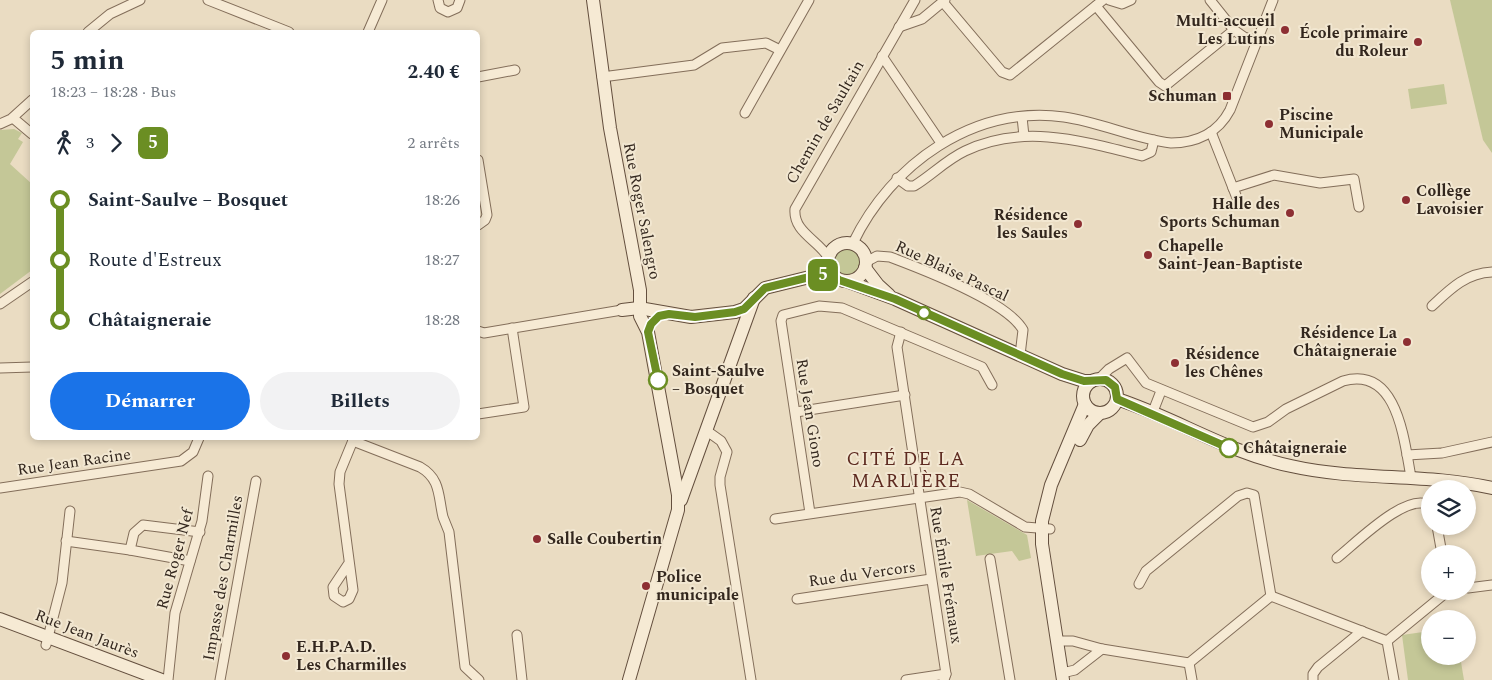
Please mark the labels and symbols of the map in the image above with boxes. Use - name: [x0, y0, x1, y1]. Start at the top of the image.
- place label: Multi-accueil Les Lutins: [1175, 9, 1275, 51]
- place label: École primaire du Roleur: [1299, 21, 1408, 63]
- marker: Multi-accueil Les Lutins: [1279, 24, 1291, 36]
- marker: École primaire du Roleur: [1412, 36, 1424, 48]
- street label: Chemin de Saultain: [780, 56, 870, 188]
- place label: Schuman: [1148, 84, 1217, 108]
- marker: Schuman: [1221, 90, 1233, 102]
- place label: Piscine Municipale: [1279, 103, 1363, 145]
- marker: Piscine Municipale: [1263, 118, 1275, 130]
- street label: Rue Roger Salengro: [617, 140, 667, 282]
- place label: Collège Lavoisier: [1416, 179, 1484, 221]
- place label: Halle des Sports Schuman: [1160, 192, 1280, 234]
- marker: Collège Lavoisier: [1400, 194, 1412, 206]
- place label: Résidence les Saules: [993, 203, 1068, 245]
- marker: Halle des Sports Schuman: [1284, 207, 1296, 219]
- marker: Résidence les Saules: [1072, 218, 1084, 230]
- street label: Rue Blaise Pascal: [891, 234, 1013, 308]
- place label: Chapelle Saint-Jean-Baptiste: [1158, 234, 1303, 276]
- marker: Chapelle Saint-Jean-Baptiste: [1142, 249, 1154, 261]
- line badge: 5: [807, 259, 839, 291]
- unlabelled marker: [917, 306, 931, 320]
- place label: Résidence La Châtaigneraie: [1293, 321, 1398, 363]
- marker: Résidence La Châtaigneraie: [1401, 336, 1413, 348]
- place label: Résidence les Chênes: [1185, 342, 1263, 384]
- street label: Rue Jean Giono: [790, 357, 830, 469]
- marker: Résidence les Chênes: [1169, 357, 1181, 369]
- place label: Saint-Saulve – Bosquet: [672, 359, 764, 401]
- marker: Saint-Saulve – Bosquet: [648, 370, 668, 390]
- place label: Châtaigneraie: [1243, 436, 1347, 460]
- marker: Châtaigneraie: [1219, 438, 1239, 458]
- street label: Rue Jean Racine: [16, 442, 132, 482]
- district label: CITÉ DE LA MARLIÈRE: [847, 445, 965, 496]
- street label: Impasse des Charmilles: [197, 493, 249, 663]
- street label: Rue Roger Nef: [150, 505, 200, 612]
- street label: Rue Émile Frémaux: [923, 505, 969, 645]
- place label: Salle Coubertin: [547, 527, 662, 551]
- marker: Salle Coubertin: [531, 533, 543, 545]
- street label: Rue du Vercors: [807, 555, 917, 593]
- place label: Police municipale: [656, 565, 739, 607]
- marker: Police municipale: [640, 580, 652, 592]
- street label: Rue Jean Jaurès: [31, 603, 143, 665]
- place label: E.H.P.A.D. Les Charmilles: [296, 635, 407, 677]
- marker: E.H.P.A.D. Les Charmilles: [280, 650, 292, 662]

